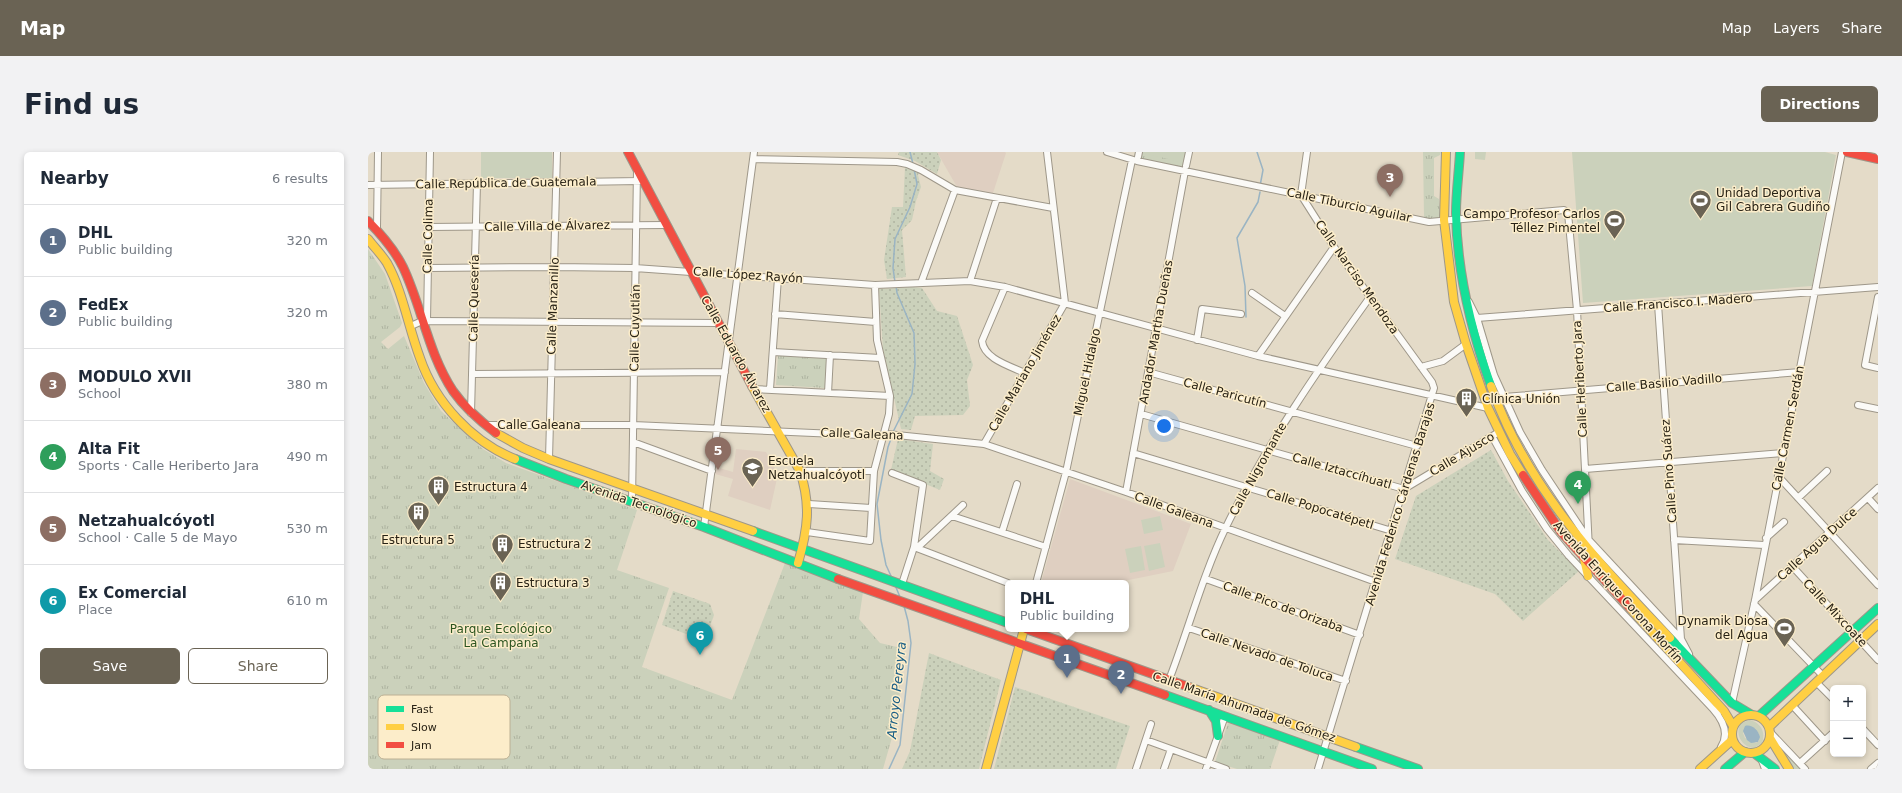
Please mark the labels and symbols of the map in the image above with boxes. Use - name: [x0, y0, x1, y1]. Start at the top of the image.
- pin: 3: [1377, 164, 1403, 197]
- street label: Calle República de Guatemala: [415, 174, 597, 192]
- street label: Calle Tiburcio Aguilar: [1285, 185, 1413, 225]
- place label: Unidad Deportiva Gil Cabrera Gudiño: [1716, 186, 1830, 214]
- sports icon: Unidad Deportiva Gil Cabrera Gudiño: [1688, 187, 1714, 220]
- street label: Calle Colima: [420, 198, 436, 274]
- place label: Campo Profesor Carlos Téllez Pimentel: [1463, 207, 1600, 235]
- sports icon: Campo Profesor Carlos Téllez Pimentel: [1602, 208, 1628, 241]
- street label: Calle Villa de Álvarez: [484, 217, 610, 234]
- street label: Calle Narciso Mendoza: [1312, 217, 1402, 337]
- street label: Calle Quesería: [466, 254, 482, 342]
- street label: Calle Manzanillo: [544, 257, 562, 355]
- street label: Andador Martha Dueñas: [1136, 259, 1176, 405]
- street label: Calle López Rayón: [693, 264, 803, 286]
- street label: Calle Cuyutlán: [627, 284, 643, 372]
- street label: Calle Francisco I. Madero: [1603, 291, 1753, 315]
- street label: Calle Eduardo Álvarez: [698, 293, 775, 415]
- street label: Calle Mariano Jiménez: [986, 312, 1064, 434]
- street label: Calle Heriberto Jara: [1570, 320, 1590, 438]
- street label: Miguel Hidalgo: [1071, 327, 1103, 417]
- street label: Calle Carmen Serdán: [1769, 364, 1807, 492]
- street label: Calle Basilio Vadillo: [1606, 371, 1722, 395]
- street label: Calle Paricutín: [1182, 375, 1268, 411]
- building icon: Clínica Unión: [1454, 386, 1480, 419]
- place label: Clínica Unión: [1482, 392, 1560, 406]
- street label: Avenida Federico Cárdenas Barajas: [1362, 401, 1438, 607]
- your location: [1154, 416, 1174, 436]
- street label: Calle Galeana: [497, 418, 581, 432]
- street label: Calle Pino Suárez: [1658, 419, 1680, 523]
- street label: Calle Nigromante: [1227, 420, 1289, 518]
- street label: Calle Galeana: [820, 426, 904, 442]
- street label: Calle Ajusco: [1427, 429, 1497, 479]
- pin: 5: [705, 437, 731, 470]
- street label: Calle Iztaccíhuatl: [1291, 450, 1393, 492]
- place label: Escuela Netzahualcóyotl: [768, 454, 865, 482]
- school or university icon: Escuela Netzahualcóyotl: [740, 455, 766, 488]
- pin: 4: [1565, 471, 1591, 504]
- building icon: Estructura 4: [426, 474, 452, 507]
- street label: Avenida Tecnológico: [579, 478, 699, 530]
- place label: Estructura 4: [454, 480, 528, 494]
- street label: Calle Popocatépetl: [1264, 486, 1376, 532]
- street label: Calle Galeana: [1132, 489, 1216, 531]
- building icon: Estructura 5: [405, 500, 431, 533]
- street label: Calle Agua Dulce: [1774, 505, 1860, 583]
- street label: Avenida Enrique Corona Morfín: [1551, 518, 1685, 666]
- building icon: Estructura 2: [490, 531, 516, 564]
- place label: Estructura 5: [381, 533, 455, 547]
- place label: Estructura 2: [518, 537, 592, 551]
- building icon: Estructura 3: [488, 570, 514, 603]
- place label: Estructura 3: [516, 576, 590, 590]
- street label: Calle Mixcoate: [1800, 576, 1870, 650]
- street label: Calle Pico de Orizaba: [1221, 579, 1345, 635]
- place label: Dynamik Diosa del Agua: [1677, 614, 1768, 642]
- sports icon: Dynamik Diosa del Agua: [1771, 615, 1797, 648]
- park label: Parque Ecológico La Campana: [450, 622, 552, 650]
- pin: 6: [687, 622, 713, 655]
- street label: Calle Nevado de Toluca: [1199, 626, 1335, 684]
- water label: Arroyo Pereyra: [884, 641, 909, 740]
- pin: 1: [1054, 645, 1080, 678]
- pin: 2: [1108, 661, 1134, 694]
- street label: Calle María Ahumada de Gómez: [1151, 669, 1337, 745]
- legend: [378, 695, 510, 759]
- text: Fast: [411, 703, 434, 716]
- text: Slow: [411, 721, 437, 734]
- text: Jam: [410, 739, 432, 752]

